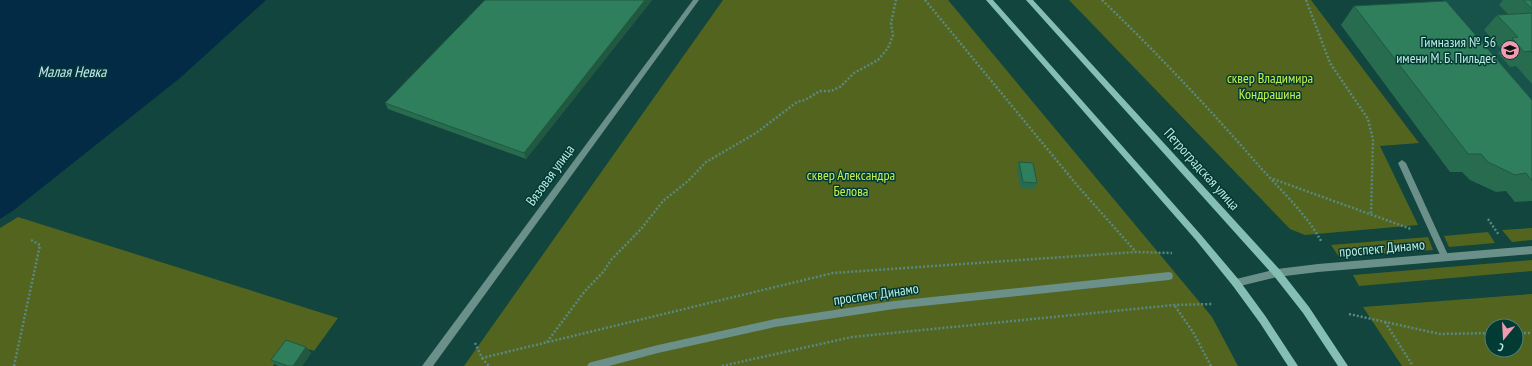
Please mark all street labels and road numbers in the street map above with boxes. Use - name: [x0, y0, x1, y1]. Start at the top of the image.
- street label: Петроградская улица: [1160, 124, 1244, 214]
- street label: Вязовая улица: [522, 141, 578, 209]
- street label: проспект Динамо: [1338, 235, 1426, 261]
- street label: проспект Динамо: [832, 279, 920, 309]

